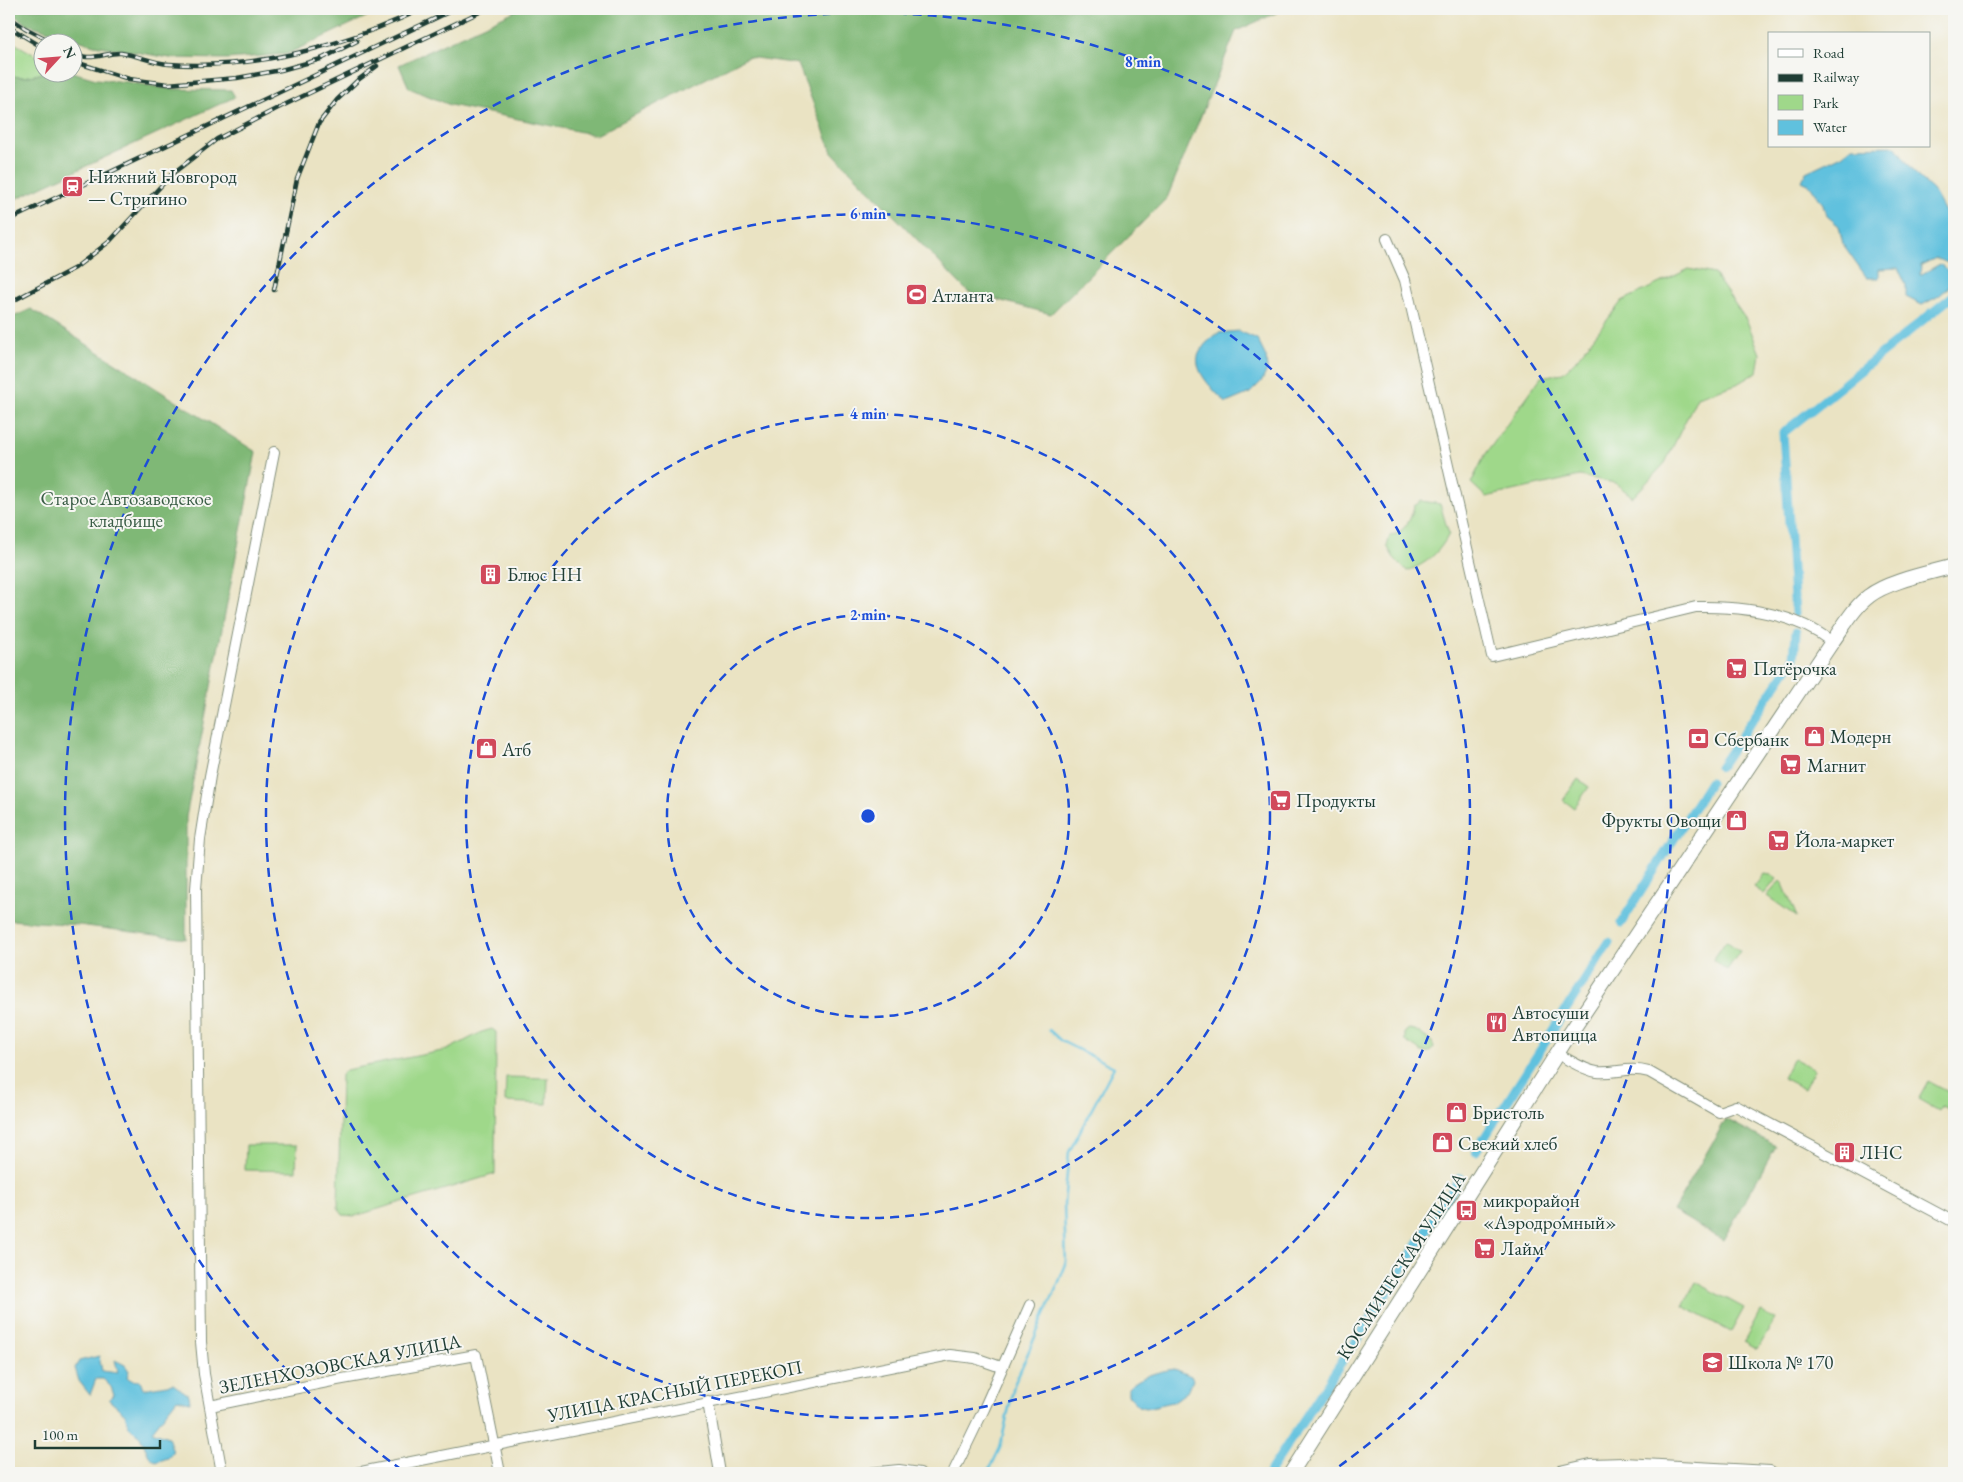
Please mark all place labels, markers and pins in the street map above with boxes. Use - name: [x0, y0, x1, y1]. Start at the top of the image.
- place label: Нижний Новгород — Стригино: [88, 164, 237, 211]
- station icon: Нижний Новгород — Стригино: [60, 175, 84, 199]
- sports icon: Атланта: [904, 283, 928, 307]
- place label: Атланта: [931, 283, 994, 308]
- building icon: Блюс НН: [479, 562, 503, 586]
- place label: Блюс НН: [507, 562, 582, 587]
- supermarket icon: Пятёрочка: [1725, 656, 1749, 680]
- place label: Пятёрочка: [1753, 656, 1837, 681]
- shop icon: Модерн: [1802, 724, 1826, 748]
- place label: Модерн: [1830, 724, 1892, 749]
- bank icon: Сбербанк: [1686, 727, 1710, 751]
- place label: Сбербанк: [1714, 727, 1789, 752]
- shop icon: Атб: [474, 737, 498, 761]
- place label: Атб: [501, 737, 531, 762]
- supermarket icon: Магнит: [1779, 753, 1803, 777]
- place label: Магнит: [1807, 753, 1866, 778]
- supermarket icon: Продукты: [1268, 788, 1292, 812]
- place label: Продукты: [1296, 788, 1376, 813]
- centre of rings: [859, 807, 877, 825]
- place label: Фрукты Овощи: [1601, 808, 1721, 833]
- shop icon: Фрукты Овощи: [1725, 808, 1749, 832]
- supermarket icon: Йола-маркет: [1767, 828, 1791, 852]
- place label: Йола-маркет: [1795, 828, 1895, 853]
- place label: Автосуши Автопицца: [1511, 1000, 1598, 1047]
- restaurant icon: Автосуши Автопицца: [1484, 1011, 1508, 1035]
- shop icon: Бристоль: [1444, 1100, 1468, 1124]
- place label: Бристоль: [1472, 1100, 1545, 1125]
- shop icon: Свежий хлеб: [1430, 1131, 1454, 1155]
- place label: Свежий хлеб: [1458, 1131, 1558, 1156]
- building icon: ЛНС: [1832, 1140, 1856, 1164]
- place label: ЛНС: [1860, 1140, 1902, 1165]
- place label: микрорайон «Аэродромный»: [1483, 1188, 1616, 1235]
- bus stop icon: микрорайон «Аэродромный»: [1455, 1199, 1479, 1223]
- supermarket icon: Лайм: [1473, 1236, 1497, 1260]
- place label: Лайм: [1501, 1236, 1544, 1261]
- school or university icon: Школа № 170: [1700, 1350, 1724, 1374]
- place label: Школа № 170: [1728, 1350, 1833, 1375]

